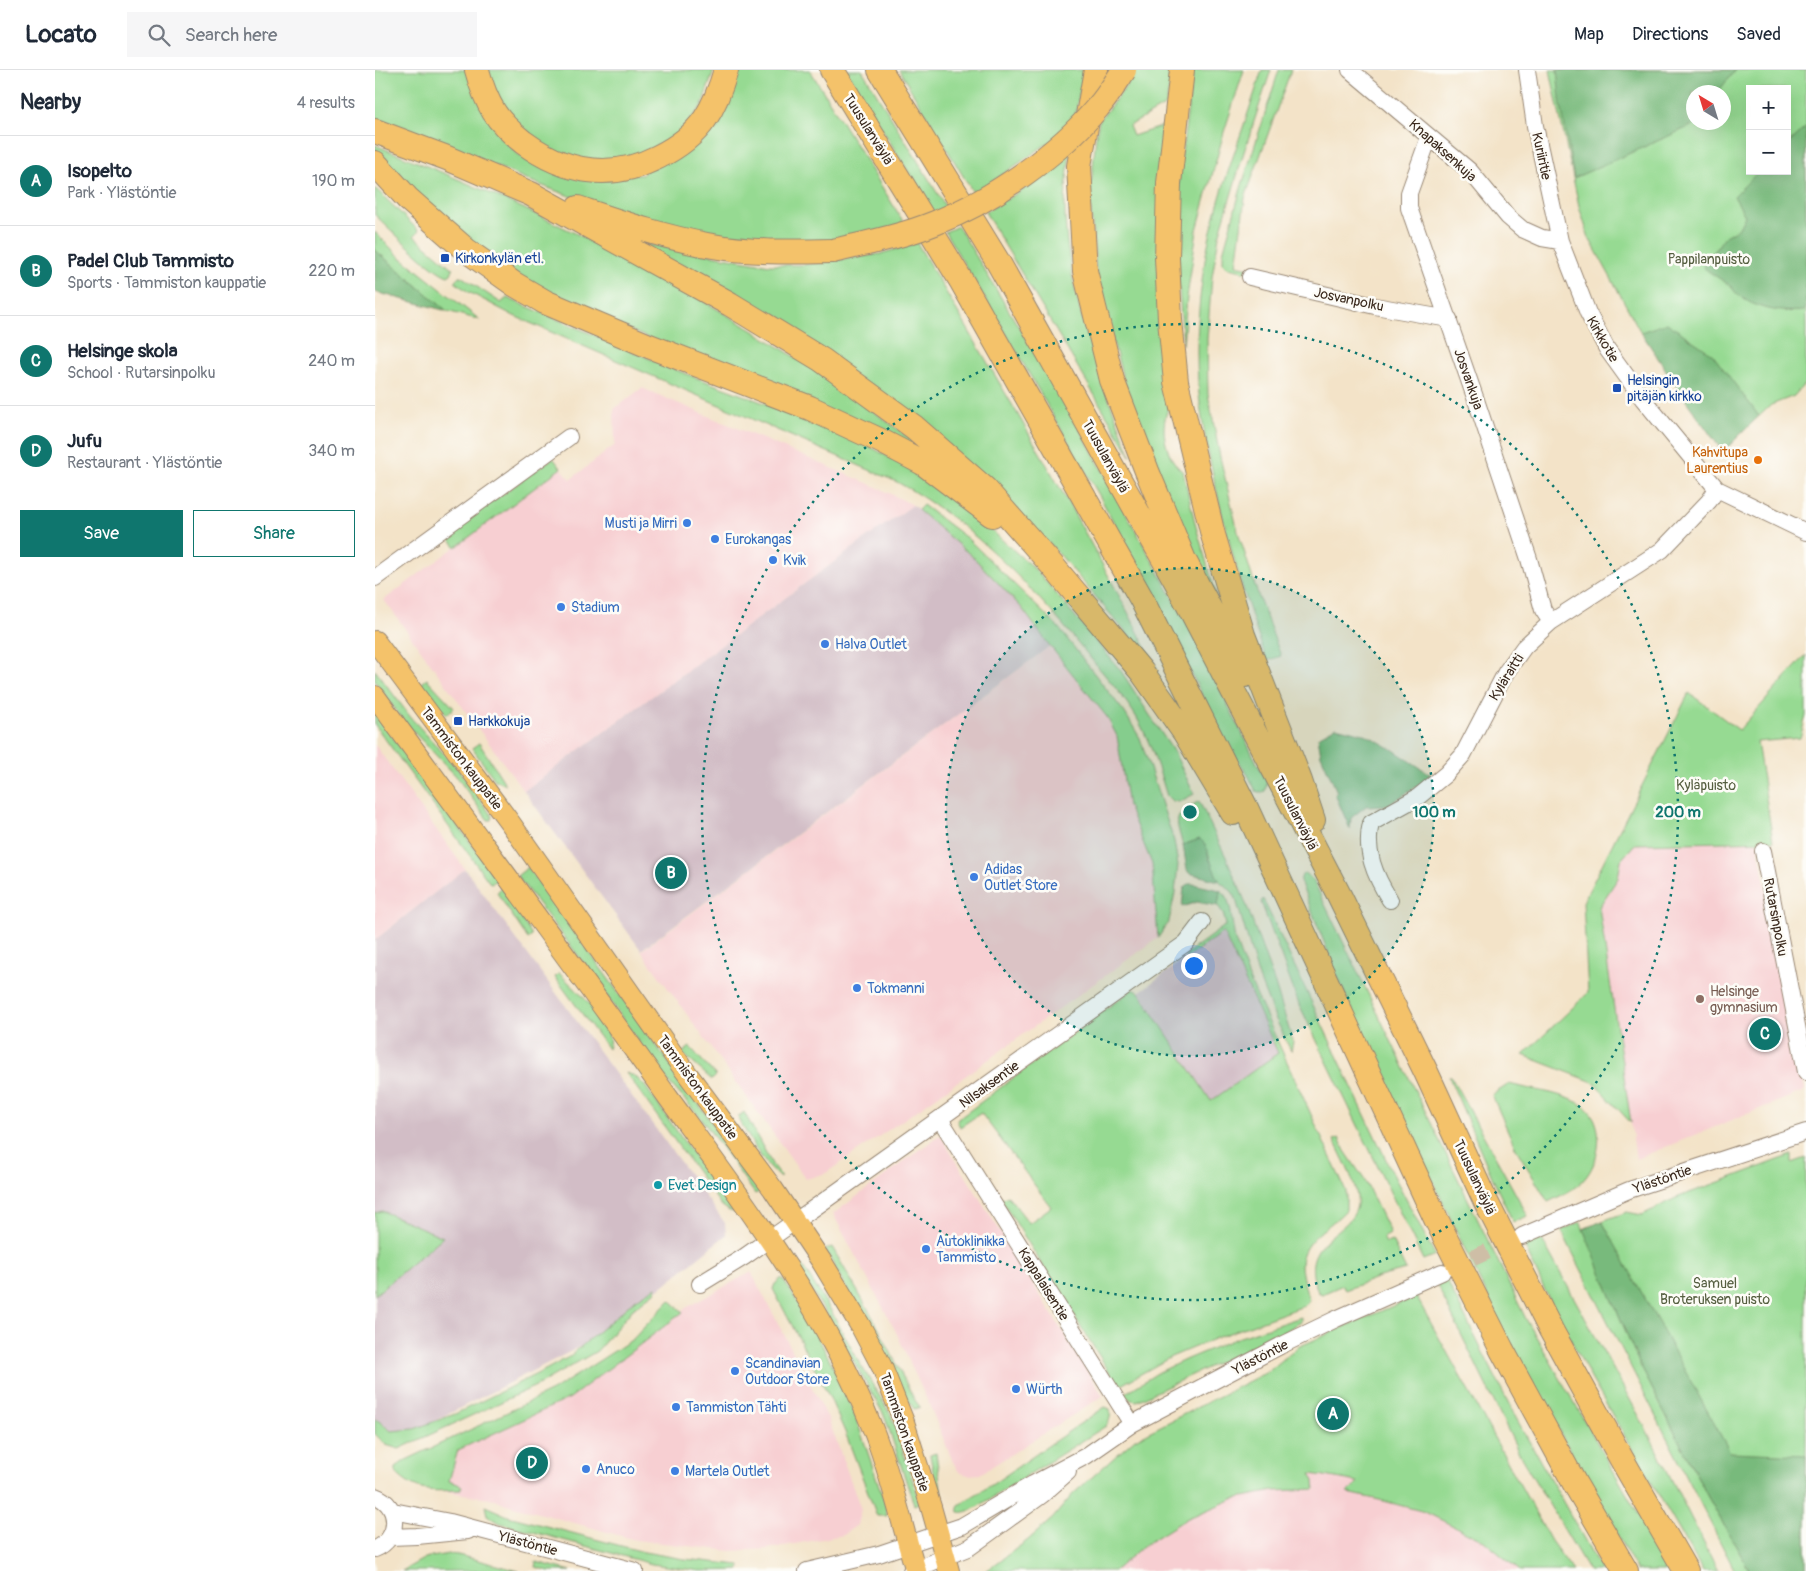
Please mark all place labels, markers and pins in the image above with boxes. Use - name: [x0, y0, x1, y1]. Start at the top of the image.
- place label: Kirkonkylän etl.: [455, 250, 544, 267]
- marker: Kirkonkylän etl.: [439, 252, 451, 264]
- place label: Helsingin pitäjän kirkko: [1627, 372, 1702, 405]
- marker: Helsingin pitäjän kirkko: [1611, 382, 1623, 394]
- place label: Kahvitupa Laurentius: [1686, 444, 1749, 477]
- marker: Kahvitupa Laurentius: [1752, 454, 1764, 466]
- place label: Musti ja Mirri: [605, 515, 677, 532]
- marker: Musti ja Mirri: [681, 517, 693, 529]
- place label: Eurokangas: [725, 531, 792, 548]
- marker: Eurokangas: [709, 533, 721, 545]
- place label: Kvik: [783, 552, 806, 569]
- marker: Kvik: [767, 554, 779, 566]
- place label: Stadium: [571, 599, 620, 616]
- marker: Stadium: [555, 601, 567, 613]
- place label: Halva Outlet: [835, 636, 907, 653]
- marker: Halva Outlet: [819, 638, 831, 650]
- place label: Harkkokuja: [468, 713, 530, 730]
- marker: Harkkokuja: [452, 715, 464, 727]
- centre of rings: [1181, 803, 1199, 821]
- pin: B: [655, 854, 687, 892]
- place label: Adidas Outlet Store: [984, 861, 1058, 894]
- marker: Adidas Outlet Store: [968, 871, 980, 883]
- place label: Tokmanni: [867, 980, 925, 997]
- marker: Tokmanni: [851, 982, 863, 994]
- place label: Helsinge gymnasium: [1710, 983, 1778, 1016]
- marker: Helsinge gymnasium: [1694, 993, 1706, 1005]
- pin: C: [1749, 1015, 1781, 1053]
- place label: Evet Design: [668, 1177, 737, 1194]
- marker: Evet Design: [652, 1179, 664, 1191]
- place label: Autoklinikka Tammisto: [936, 1233, 1005, 1266]
- marker: Autoklinikka Tammisto: [920, 1243, 932, 1255]
- place label: Scandinavian Outdoor Store: [745, 1355, 829, 1388]
- marker: Scandinavian Outdoor Store: [729, 1365, 741, 1377]
- place label: Würth: [1026, 1381, 1062, 1398]
- marker: Würth: [1010, 1383, 1022, 1395]
- pin: A: [1317, 1395, 1349, 1433]
- place label: Tammiston Tähti: [686, 1399, 787, 1416]
- marker: Tammiston Tähti: [670, 1401, 682, 1413]
- pin: D: [516, 1444, 548, 1482]
- place label: Anuco: [596, 1461, 635, 1478]
- marker: Anuco: [580, 1463, 592, 1475]
- place label: Martela Outlet: [685, 1463, 770, 1480]
- marker: Martela Outlet: [669, 1465, 681, 1477]

